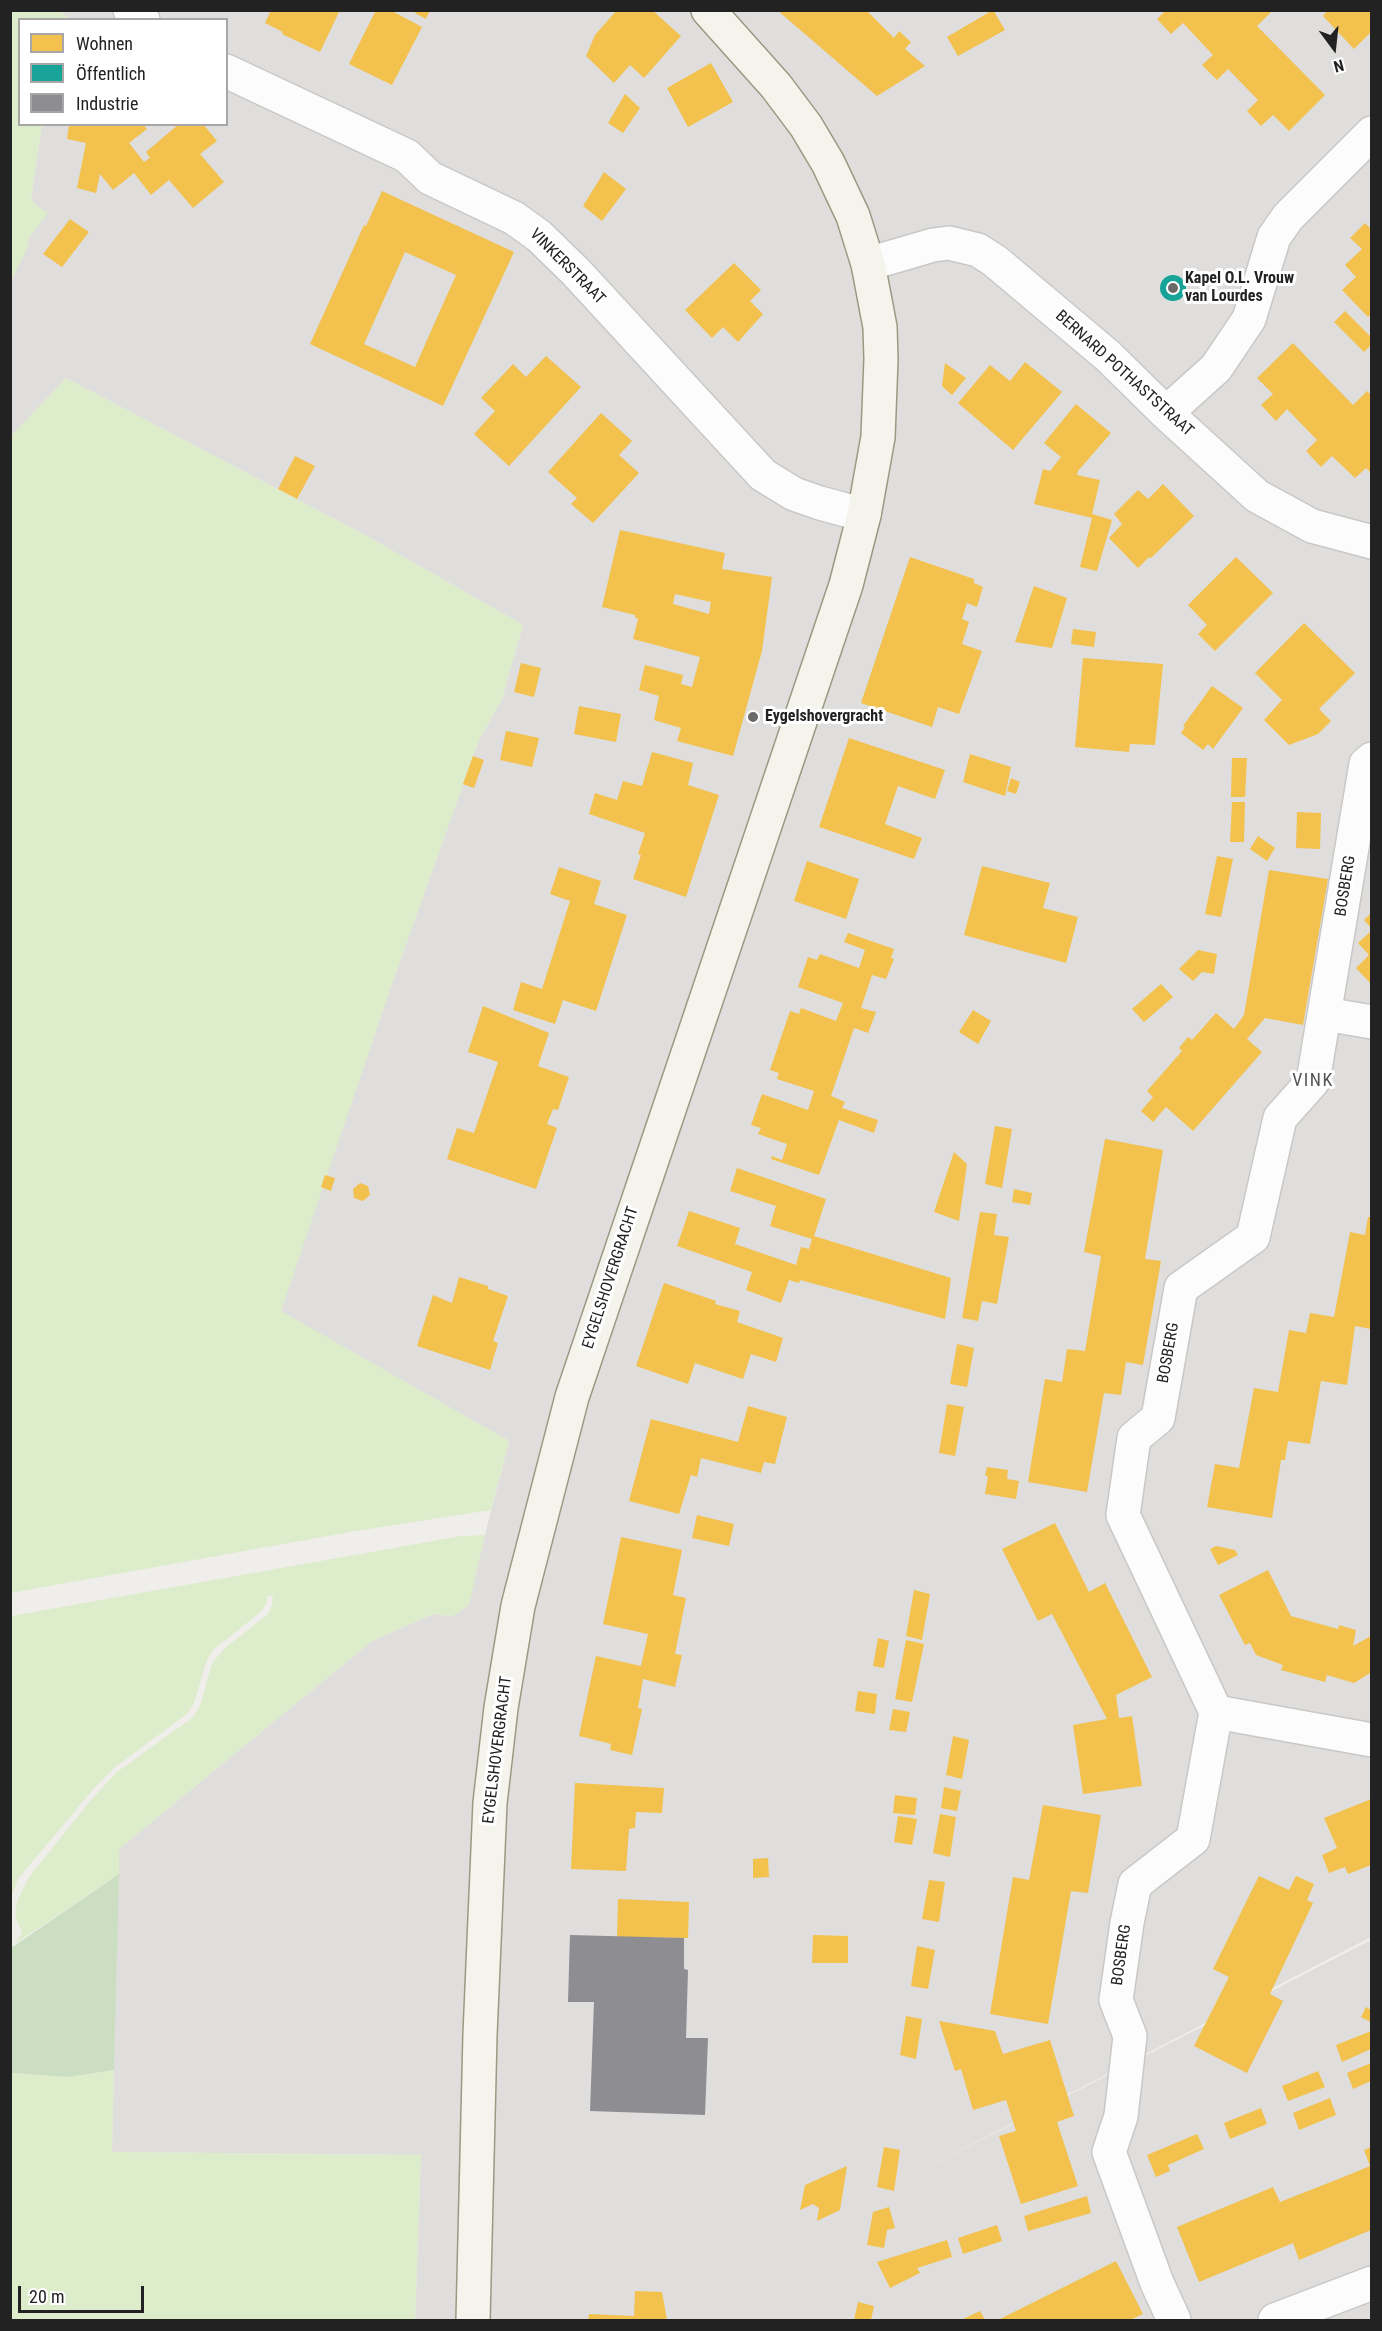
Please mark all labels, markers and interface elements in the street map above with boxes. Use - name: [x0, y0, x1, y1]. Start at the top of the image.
- legend: [18, 18, 228, 126]
- north arrow: [1304, 18, 1364, 78]
- text: Wohnen: [76, 33, 133, 54]
- text: N: [1332, 55, 1346, 76]
- text: Öffentlich: [76, 63, 146, 84]
- text: Industrie: [76, 93, 138, 114]
- street label: VINKERSTRAAT: [525, 225, 609, 309]
- place label: Kapel O.L. Vrouw van Lourdes: [1185, 269, 1294, 307]
- marker: Kapel O.L. Vrouw van Lourdes: [1166, 281, 1180, 295]
- street label: BERNARD POTHASTSTRAAT: [1051, 307, 1197, 441]
- place label: Eygelshovergracht: [765, 707, 883, 727]
- marker: Eygelshovergracht: [746, 710, 760, 724]
- street label: BOSBERG: [1332, 854, 1360, 918]
- district label: VINK: [1292, 1070, 1334, 1092]
- street label: EYGELSHOVERGRACHT: [579, 1204, 643, 1352]
- street label: BOSBERG: [1154, 1321, 1184, 1385]
- street label: EYGELSHOVERGRACHT: [479, 1675, 517, 1825]
- street label: BOSBERG: [1108, 1923, 1136, 1987]
- scale bar: [21, 2274, 147, 2312]
- text: 20 m: [29, 2286, 64, 2307]

